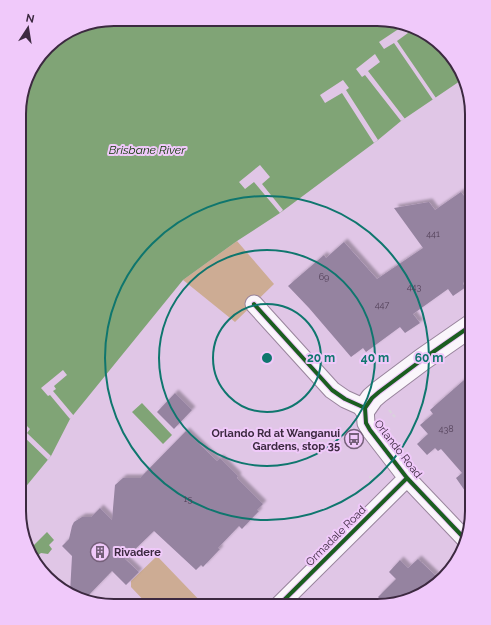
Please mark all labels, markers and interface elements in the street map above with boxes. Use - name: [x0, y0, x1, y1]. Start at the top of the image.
- north arrow: [8, 8, 48, 48]
- text: N: [25, 11, 35, 26]
- water label: Brisbane River: [109, 143, 186, 157]
- house number: 441: [426, 229, 440, 239]
- house number: 69: [319, 272, 329, 282]
- house number: 443: [407, 282, 422, 292]
- house number: 447: [375, 300, 389, 310]
- centre of rings: [260, 351, 274, 365]
- text: 20 m: [307, 351, 335, 365]
- text: 40 m: [361, 351, 389, 365]
- text: 60 m: [415, 351, 443, 365]
- street label: Orlando Road: [371, 417, 425, 481]
- house number: 438: [438, 424, 454, 434]
- place label: Orlando Rd at Wanganui Gardens, stop 35: [212, 427, 340, 453]
- bus stop icon: Orlando Rd at Wanganui Gardens, stop 35: [343, 428, 365, 450]
- house number: 15: [184, 494, 192, 504]
- street label: Ormadale Road: [303, 503, 369, 569]
- building icon: Rivadere: [89, 541, 111, 563]
- place label: Rivadere: [114, 546, 161, 559]

